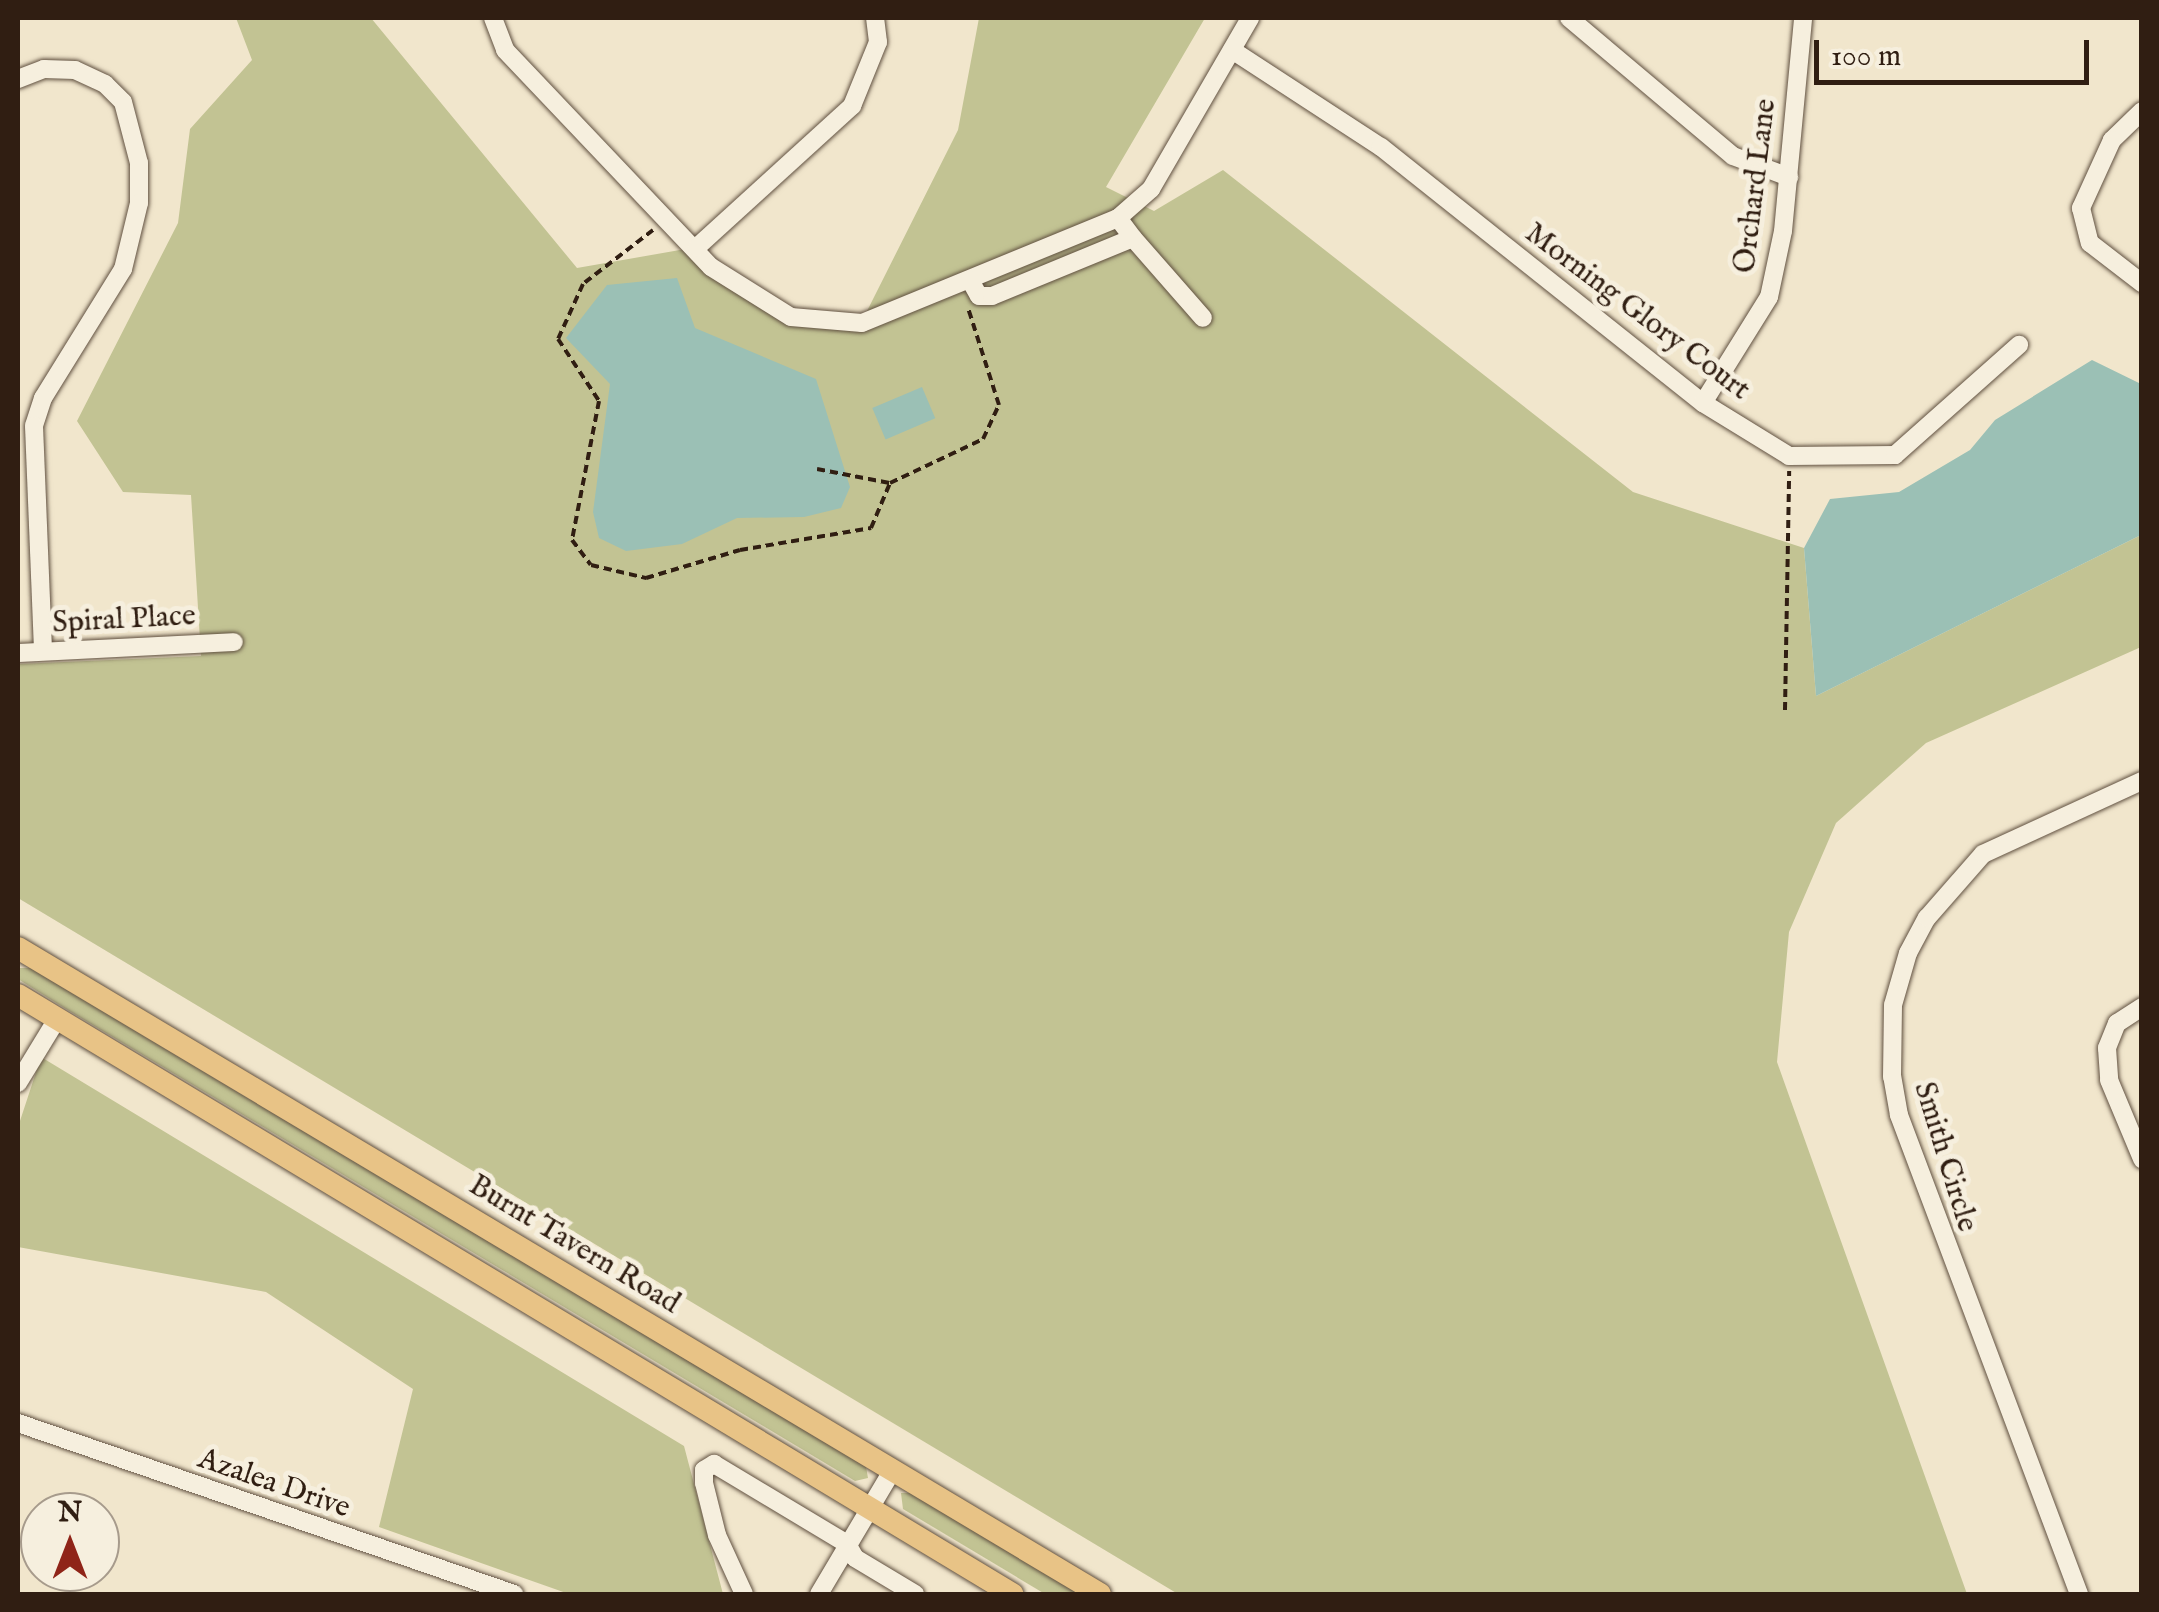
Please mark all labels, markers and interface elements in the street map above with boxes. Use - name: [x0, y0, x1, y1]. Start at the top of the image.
- scale bar: [1819, 20, 2094, 82]
- text: 100 m: [1831, 38, 1901, 76]
- street label: Orchard Lane: [1727, 97, 1785, 275]
- street label: Morning Glory Court: [1517, 216, 1757, 408]
- street label: Spiral Place: [51, 598, 197, 642]
- street label: Smith Circle: [1905, 1078, 1985, 1236]
- street label: Burnt Tavern Road: [462, 1168, 686, 1322]
- street label: Azalea Drive: [193, 1441, 355, 1527]
- north arrow: [20, 1492, 120, 1592]
- text: N: [58, 1496, 82, 1531]

